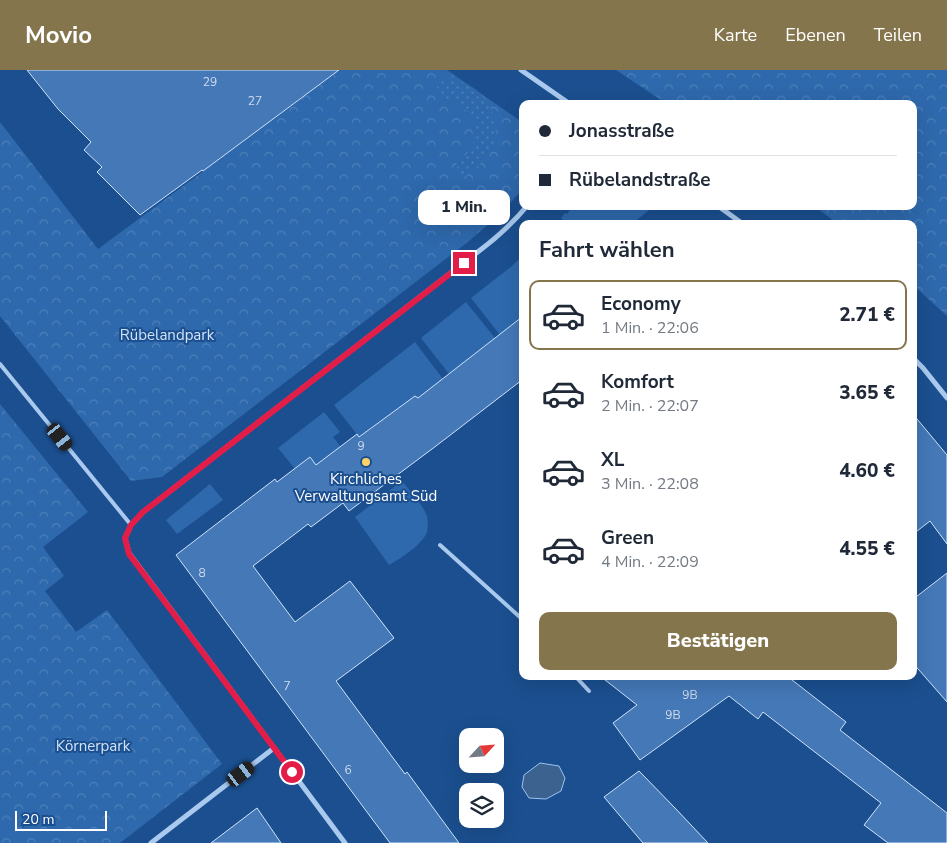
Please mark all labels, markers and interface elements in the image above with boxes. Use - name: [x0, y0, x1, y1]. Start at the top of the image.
- text: Movio: [25, 19, 92, 51]
- text: Karte: [714, 23, 757, 47]
- text: Ebenen: [785, 23, 846, 47]
- text: Teilen: [874, 23, 922, 47]
- house number: 29: [203, 74, 217, 90]
- house number: 27: [248, 93, 262, 109]
- text: Jonasstraße: [569, 118, 674, 144]
- text: Rübelandstraße: [569, 167, 711, 193]
- callout: 1 Min.: [418, 190, 510, 226]
- text: 1 Min.: [441, 196, 487, 218]
- text: Fahrt wählen: [539, 235, 675, 265]
- route end: [453, 252, 475, 274]
- text: Economy: [601, 291, 681, 317]
- icon: car: [541, 293, 586, 338]
- text: 2.71 €: [839, 302, 895, 328]
- text: 1 Min. · 22:06: [601, 317, 699, 339]
- park label: Rübelandpark: [120, 325, 215, 345]
- text: Komfort: [601, 369, 674, 395]
- icon: car: [541, 371, 586, 416]
- text: 3.65 €: [839, 380, 895, 406]
- text: 2 Min. · 22:07: [601, 395, 699, 417]
- car: [44, 421, 75, 453]
- house number: 9: [357, 438, 365, 454]
- text: XL: [601, 447, 624, 473]
- icon: car: [541, 449, 586, 494]
- marker: Kirchliches Verwaltungsamt Süd: [360, 456, 372, 468]
- text: 4.60 €: [839, 458, 895, 484]
- place label: Kirchliches Verwaltungsamt Süd: [294, 469, 437, 506]
- text: 3 Min. · 22:08: [601, 473, 699, 495]
- text: Green: [601, 525, 654, 551]
- icon: car: [541, 527, 586, 572]
- text: 4.55 €: [839, 536, 895, 562]
- text: 4 Min. · 22:09: [601, 551, 699, 573]
- house number: 8: [198, 565, 206, 581]
- button: Bestätigen: [539, 612, 897, 670]
- house number: 7: [283, 678, 291, 694]
- house number: 9B: [682, 687, 698, 703]
- house number: 9B: [665, 707, 681, 723]
- north arrow: [459, 728, 504, 772]
- map controls: [459, 728, 504, 828]
- park label: Körnerpark: [56, 736, 131, 756]
- car: [224, 759, 257, 789]
- route start: [281, 761, 303, 783]
- house number: 6: [344, 762, 352, 778]
- button: layers: [459, 783, 504, 828]
- scale bar: [15, 808, 108, 831]
- text: 20 m: [22, 810, 54, 829]

